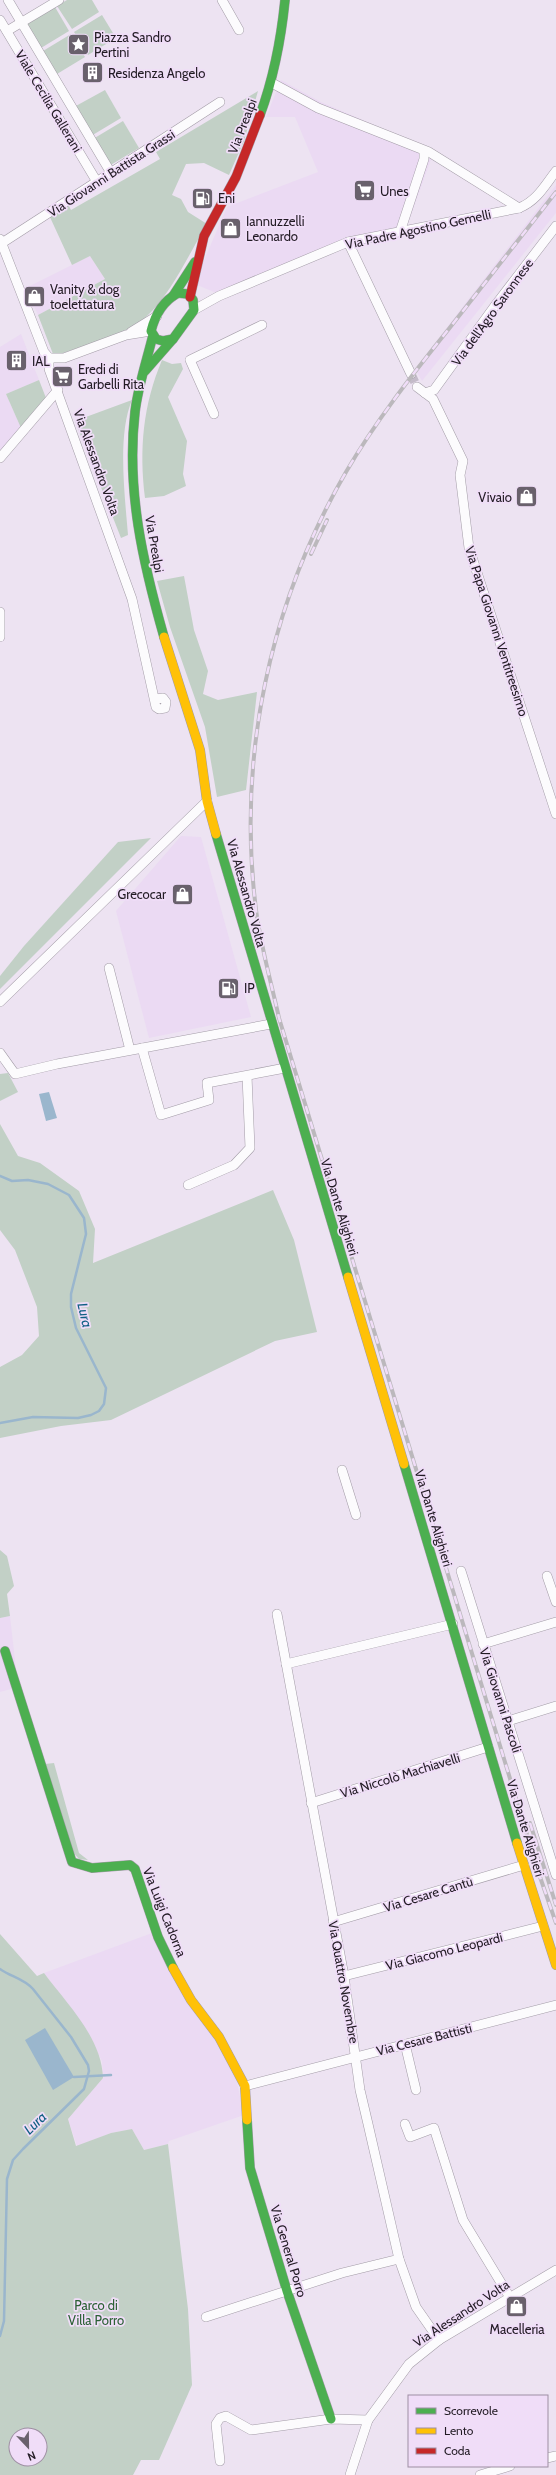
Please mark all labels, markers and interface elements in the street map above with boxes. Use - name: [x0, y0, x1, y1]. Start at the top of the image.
- place label: Piazza Sandro Pertini: [94, 29, 171, 60]
- place icon: Piazza Sandro Pertini: [66, 31, 92, 57]
- street label: Viale Cecilia Gallerani: [12, 47, 86, 155]
- building icon: Residenza Angelo: [80, 60, 106, 86]
- place label: Residenza Angelo: [108, 65, 205, 81]
- street label: Via Prealpi: [224, 96, 260, 156]
- street label: Via Giovanni Battista Grassi: [44, 126, 178, 220]
- supermarket icon: Unes: [352, 178, 378, 204]
- place label: Unes: [380, 183, 409, 199]
- fuel station icon: Eni: [190, 185, 216, 211]
- place label: Eni: [218, 190, 235, 206]
- street label: Via Padre Agostino Gemelli: [344, 206, 492, 252]
- place label: Iannuzzelli Leonardo: [246, 213, 304, 244]
- shop icon: Iannuzzelli Leonardo: [218, 215, 244, 241]
- street label: Via dell'Agro Saronnese: [448, 255, 536, 369]
- place label: Vanity & dog toelettatura: [50, 281, 120, 312]
- shop icon: Vanity & dog toelettatura: [22, 283, 48, 309]
- building icon: IAL: [4, 348, 30, 374]
- place label: IAL: [32, 353, 50, 369]
- place label: Eredi di Garbelli Rita: [78, 361, 145, 392]
- supermarket icon: Eredi di Garbelli Rita: [49, 363, 75, 389]
- street label: Via Alessandro Volta: [70, 407, 124, 518]
- shop icon: Vivaio: [514, 484, 540, 510]
- place label: Vivaio: [478, 489, 512, 505]
- street label: Via Prealpi: [142, 514, 168, 574]
- street label: Via Papa Giovanni Ventitreesimo: [462, 544, 532, 718]
- street label: Via Alessandro Volta: [224, 837, 270, 949]
- shop icon: Grecocar: [169, 881, 195, 907]
- place label: Grecocar: [118, 886, 167, 902]
- fuel station icon: IP: [216, 975, 242, 1001]
- place label: IP: [244, 980, 255, 996]
- street label: Via Dante Alighieri: [318, 1157, 362, 1257]
- water label: Lura: [73, 1301, 97, 1329]
- street label: Via Dante Alighieri: [412, 1468, 456, 1568]
- street label: Via Giovanni Pascoli: [477, 1646, 525, 1754]
- street label: Via Niccolò Machiavelli: [338, 1749, 462, 1801]
- street label: Via Dante Alighieri: [504, 1778, 548, 1878]
- street label: Via Luigi Cadorna: [140, 1865, 191, 1960]
- street label: Via Cesare Cantù: [381, 1873, 475, 1915]
- street label: Via Quattro Novembre: [325, 1919, 363, 2045]
- street label: Via Giacomo Leopardi: [384, 1929, 504, 1973]
- street label: Via Cesare Battisti: [375, 2019, 473, 2059]
- water label: Lura: [20, 2108, 50, 2138]
- street label: Via General Porro: [267, 2203, 311, 2299]
- street label: Via Alessandro Volta: [410, 2276, 513, 2350]
- shop icon: Macelleria: [504, 2294, 530, 2320]
- park label: Parco di Villa Porro: [68, 2297, 124, 2328]
- place label: Macelleria: [489, 2321, 545, 2337]
- legend: [408, 2395, 548, 2467]
- text: Scorrevole: [444, 2403, 498, 2418]
- text: Lento: [444, 2423, 474, 2438]
- north arrow: [8, 2427, 48, 2467]
- text: Coda: [444, 2443, 470, 2458]
- text: N: [26, 2448, 38, 2464]

